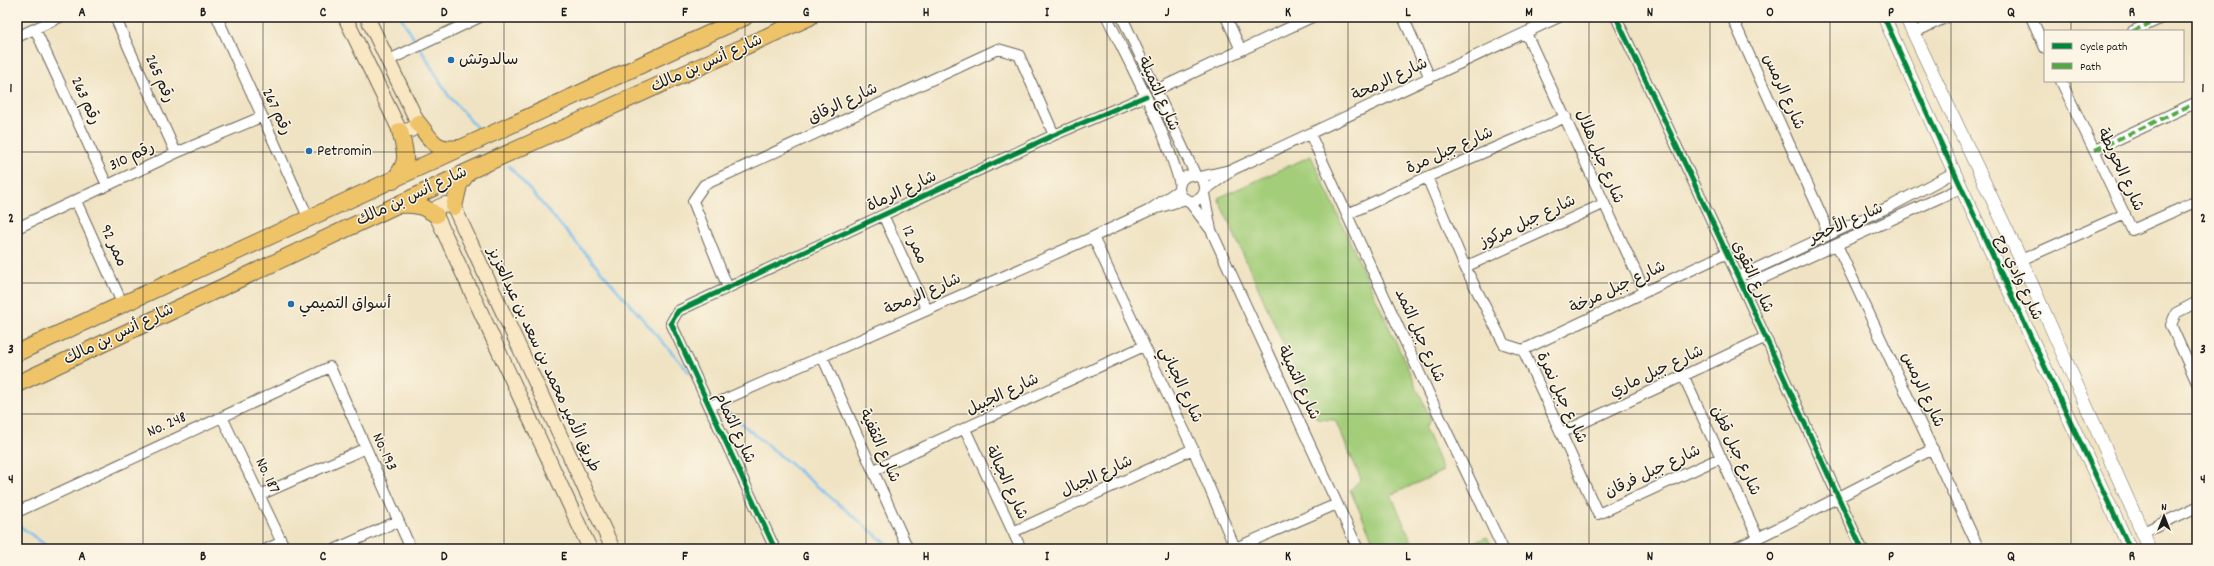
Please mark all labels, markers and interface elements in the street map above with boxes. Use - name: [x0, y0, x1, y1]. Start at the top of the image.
- text: A: [78, 4, 86, 23]
- text: B: [200, 4, 206, 23]
- text: C: [320, 4, 327, 23]
- text: D: [441, 4, 448, 23]
- text: E: [561, 4, 568, 23]
- text: F: [682, 4, 688, 23]
- text: G: [803, 4, 810, 23]
- text: H: [923, 4, 930, 23]
- text: I: [1045, 4, 1050, 23]
- text: J: [1165, 4, 1170, 23]
- text: K: [1285, 4, 1291, 23]
- text: L: [1405, 4, 1411, 23]
- text: M: [1525, 4, 1533, 23]
- text: N: [1647, 4, 1653, 23]
- text: O: [1766, 4, 1774, 23]
- text: P: [1888, 4, 1894, 23]
- text: Q: [2007, 4, 2015, 23]
- text: R: [2129, 4, 2135, 23]
- street label: شارع أنس بن مالك: [647, 29, 767, 99]
- legend: [2044, 30, 2184, 82]
- text: Cycle path: [2080, 39, 2128, 56]
- place label: سالدوتش: [459, 49, 519, 72]
- street label: شارع الرمس: [1756, 50, 1810, 134]
- street label: رقم 265: [138, 51, 180, 107]
- street label: شارع الرمحة: [1348, 52, 1432, 108]
- street label: شارع الثميلة: [1131, 53, 1185, 135]
- marker: سالدوتش: [446, 55, 456, 65]
- text: Path: [2080, 59, 2101, 76]
- street label: رقم 263: [64, 73, 106, 129]
- street label: شارع الرقاق: [804, 78, 882, 130]
- text: 1: [10, 80, 13, 99]
- text: 1: [2202, 80, 2205, 99]
- street label: رقم 267: [255, 85, 297, 139]
- street label: شارع جبل هلال: [1569, 107, 1629, 207]
- street label: شارع جبل مرة: [1403, 122, 1497, 180]
- street label: شارع الحويطة: [2091, 124, 2149, 216]
- street label: رقم 310: [105, 136, 159, 178]
- place label: Petromin: [317, 140, 372, 163]
- marker: Petromin: [304, 146, 314, 156]
- street label: شارع أنس بن مالك: [353, 161, 471, 233]
- street label: شارع الرماة: [863, 166, 941, 218]
- street label: شارع جبل مركوز: [1474, 190, 1580, 255]
- street label: شارع الأحجر: [1803, 196, 1887, 251]
- text: 2: [8, 210, 14, 229]
- text: 2: [2200, 210, 2206, 229]
- street label: ممر 92: [94, 221, 132, 271]
- street label: ممر 12: [895, 222, 933, 268]
- street label: شارع وادي وج: [1988, 231, 2048, 325]
- street label: شارع التقوى: [1725, 237, 1779, 317]
- street label: طريق الأمير محمد بن سعد بن عبدالعزيز: [480, 241, 606, 476]
- street label: شارع جبل مرخة: [1566, 256, 1670, 320]
- street label: شارع الرمحة: [881, 268, 965, 322]
- street label: شارع جبل الثمد: [1388, 285, 1450, 387]
- place label: أسواق التميمي: [299, 293, 391, 317]
- street label: شارع أنس بن مالك: [60, 298, 178, 372]
- marker: أسواق التميمي: [286, 299, 296, 309]
- street label: شارع جبل ماري: [1606, 340, 1708, 404]
- text: 3: [8, 341, 14, 360]
- text: 3: [2200, 341, 2206, 360]
- street label: شارع الثميلة: [1271, 342, 1325, 424]
- street label: شارع الجباني: [1151, 343, 1208, 427]
- street label: شارع جبل نمرة: [1530, 348, 1592, 448]
- street label: شارع الرمس: [1894, 348, 1950, 432]
- street label: شارع الجبيل: [963, 368, 1043, 422]
- street label: شارع الثمام: [707, 388, 761, 468]
- street label: شارع جبل قطن: [1704, 402, 1766, 500]
- street label: شارع الثقفية: [852, 405, 906, 487]
- street label: No. 248: [143, 406, 191, 444]
- street label: No. 193: [366, 429, 402, 475]
- street label: شارع جبل فرقان: [1601, 440, 1705, 504]
- street label: شارع الجبالة: [979, 442, 1033, 524]
- street label: شارع الجبال: [1057, 450, 1137, 504]
- street label: No. 187: [248, 454, 286, 498]
- text: 4: [8, 471, 14, 490]
- text: 4: [2200, 471, 2206, 490]
- north arrow: [2144, 496, 2184, 536]
- text: N: [2161, 500, 2167, 516]
- text: A: [78, 548, 86, 566]
- text: B: [200, 548, 206, 566]
- text: C: [320, 548, 327, 566]
- text: D: [441, 548, 448, 566]
- text: E: [561, 548, 568, 566]
- text: F: [682, 548, 688, 566]
- text: G: [803, 548, 810, 566]
- text: H: [923, 548, 930, 566]
- text: I: [1045, 548, 1050, 566]
- text: J: [1165, 548, 1170, 566]
- text: K: [1285, 548, 1291, 566]
- text: L: [1405, 548, 1411, 566]
- text: M: [1525, 548, 1533, 566]
- text: N: [1647, 548, 1653, 566]
- text: O: [1766, 548, 1774, 566]
- text: P: [1888, 548, 1894, 566]
- text: Q: [2007, 548, 2015, 566]
- text: R: [2129, 548, 2135, 566]

